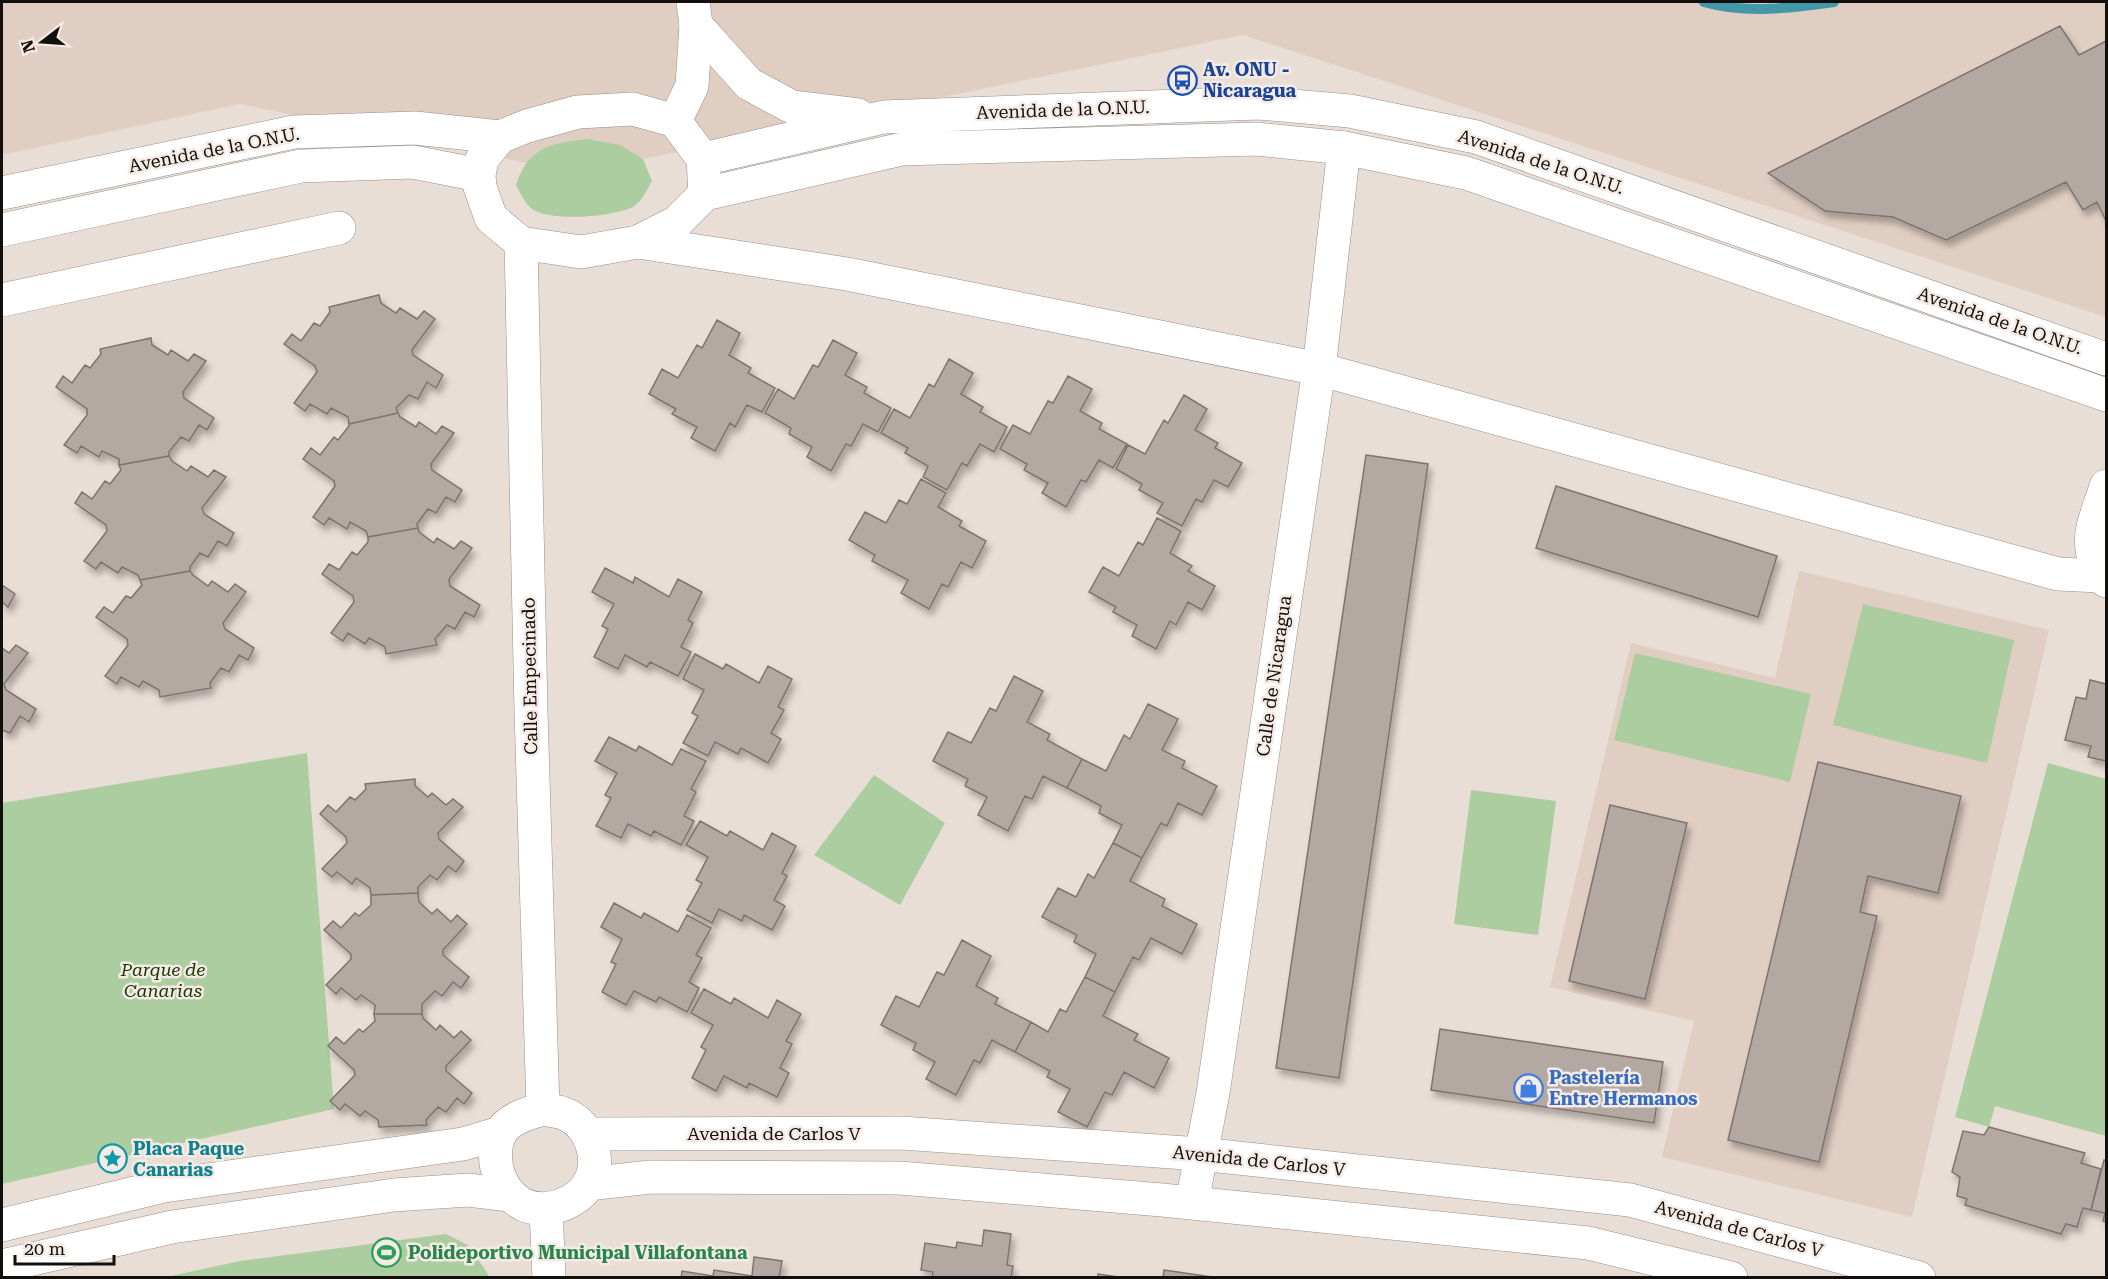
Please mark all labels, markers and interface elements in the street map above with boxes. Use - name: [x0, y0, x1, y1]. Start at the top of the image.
- north arrow: [12, 12, 72, 72]
- text: N: [17, 38, 39, 55]
- place label: Av. ONU - Nicaragua: [1203, 59, 1297, 101]
- bus stop icon: Av. ONU - Nicaragua: [1166, 64, 1198, 96]
- street label: Avenida de la O.N.U.: [976, 96, 1150, 123]
- street label: Avenida de la O.N.U.: [127, 123, 301, 176]
- street label: Avenida de la O.N.U.: [1456, 125, 1627, 198]
- street label: Avenida de la O.N.U.: [1915, 282, 2086, 359]
- street label: Calle de Nicaragua: [1252, 594, 1295, 758]
- street label: Calle Empecinado: [518, 597, 541, 755]
- park label: Parque de Canarias: [120, 959, 205, 1001]
- place label: Pastelería Entre Hermanos: [1549, 1067, 1698, 1109]
- shop icon: Pastelería Entre Hermanos: [1512, 1072, 1544, 1104]
- street label: Avenida de Carlos V: [687, 1123, 861, 1144]
- place label: Placa Paque Canarias: [133, 1138, 245, 1180]
- street label: Avenida de Carlos V: [1172, 1141, 1347, 1180]
- place icon: Placa Paque Canarias: [96, 1143, 128, 1175]
- street label: Avenida de Carlos V: [1653, 1196, 1826, 1261]
- scale bar: [15, 1228, 114, 1266]
- sports icon: Polideportivo Municipal Villafontana: [371, 1237, 403, 1269]
- text: 20 m: [24, 1238, 65, 1259]
- place label: Polideportivo Municipal Villafontana: [408, 1242, 748, 1263]

